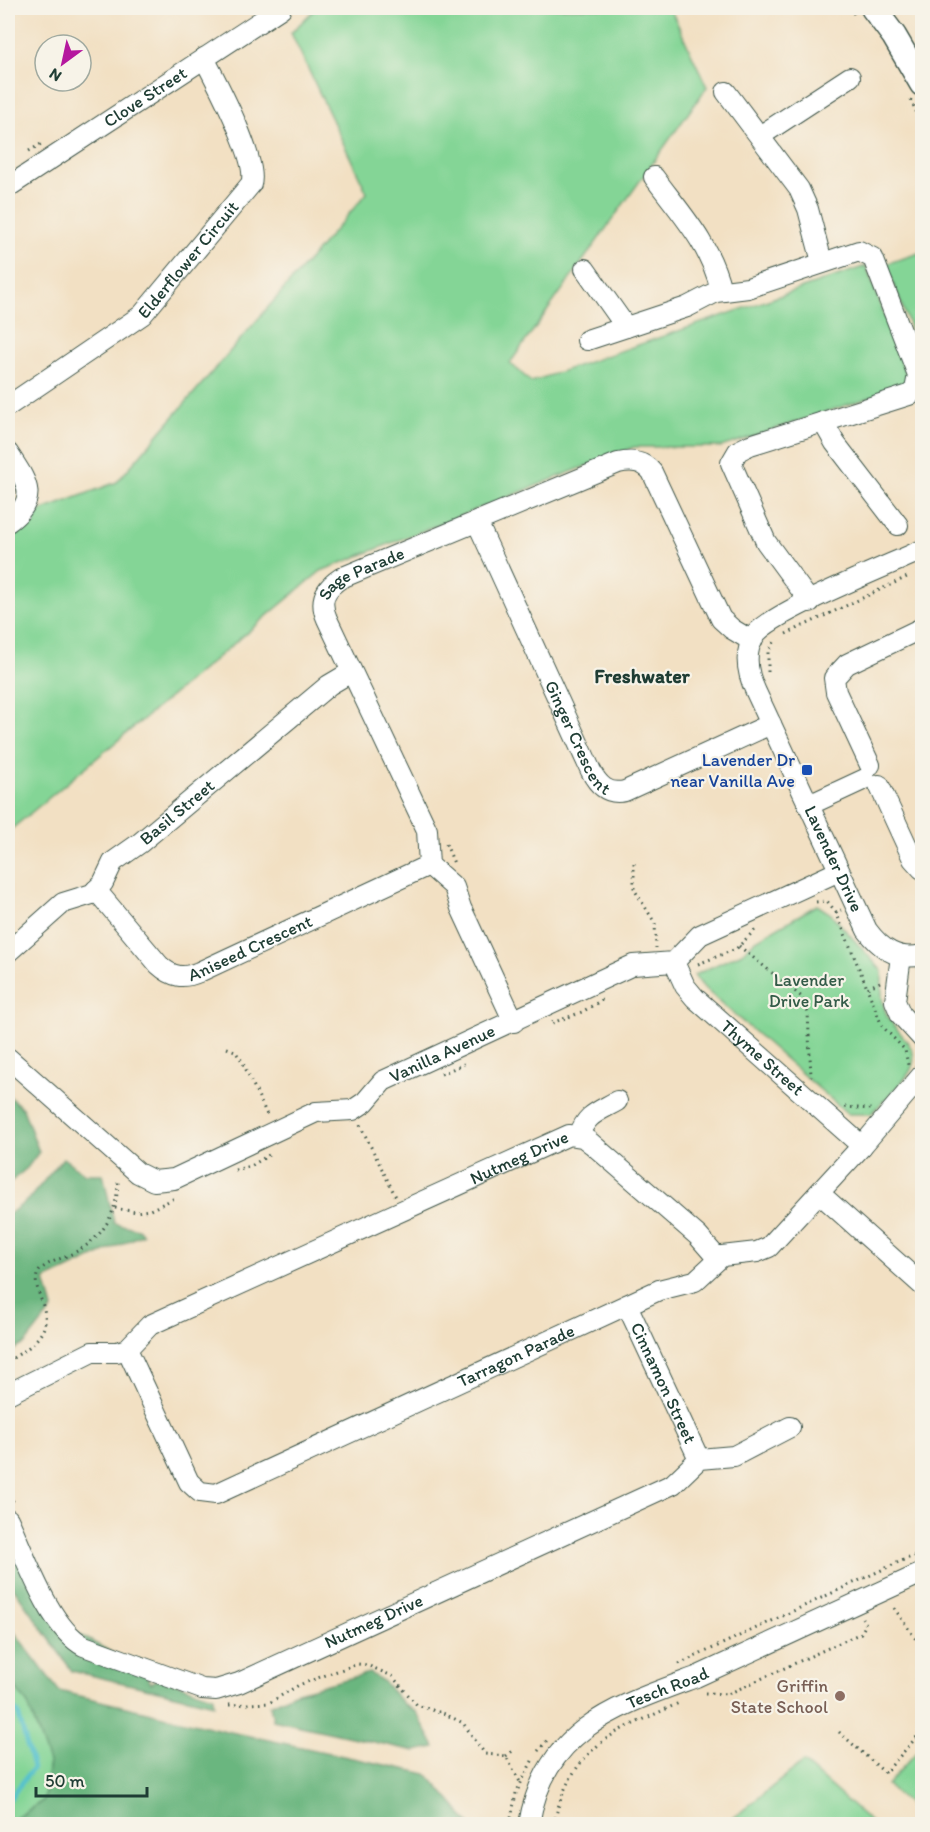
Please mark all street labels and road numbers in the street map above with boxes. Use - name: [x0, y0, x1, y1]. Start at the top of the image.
- street label: Clove Street: [99, 62, 191, 132]
- street label: Elderflower Circuit: [133, 196, 243, 323]
- street label: Sage Parade: [313, 542, 408, 603]
- street label: Ginger Crescent: [540, 677, 615, 800]
- street label: Basil Street: [135, 774, 219, 850]
- street label: Lavender Drive: [800, 802, 868, 915]
- street label: Aniseed Crescent: [185, 910, 316, 986]
- street label: Thyme Street: [716, 1015, 809, 1100]
- street label: Vanilla Avenue: [386, 1020, 499, 1087]
- street label: Nutmeg Drive: [466, 1126, 572, 1189]
- street label: Tarragon Parade: [454, 1319, 578, 1392]
- street label: Cinnamon Street: [626, 1319, 701, 1447]
- street label: Nutmeg Drive: [321, 1589, 426, 1653]
- street label: Tesch Road: [623, 1662, 712, 1714]

